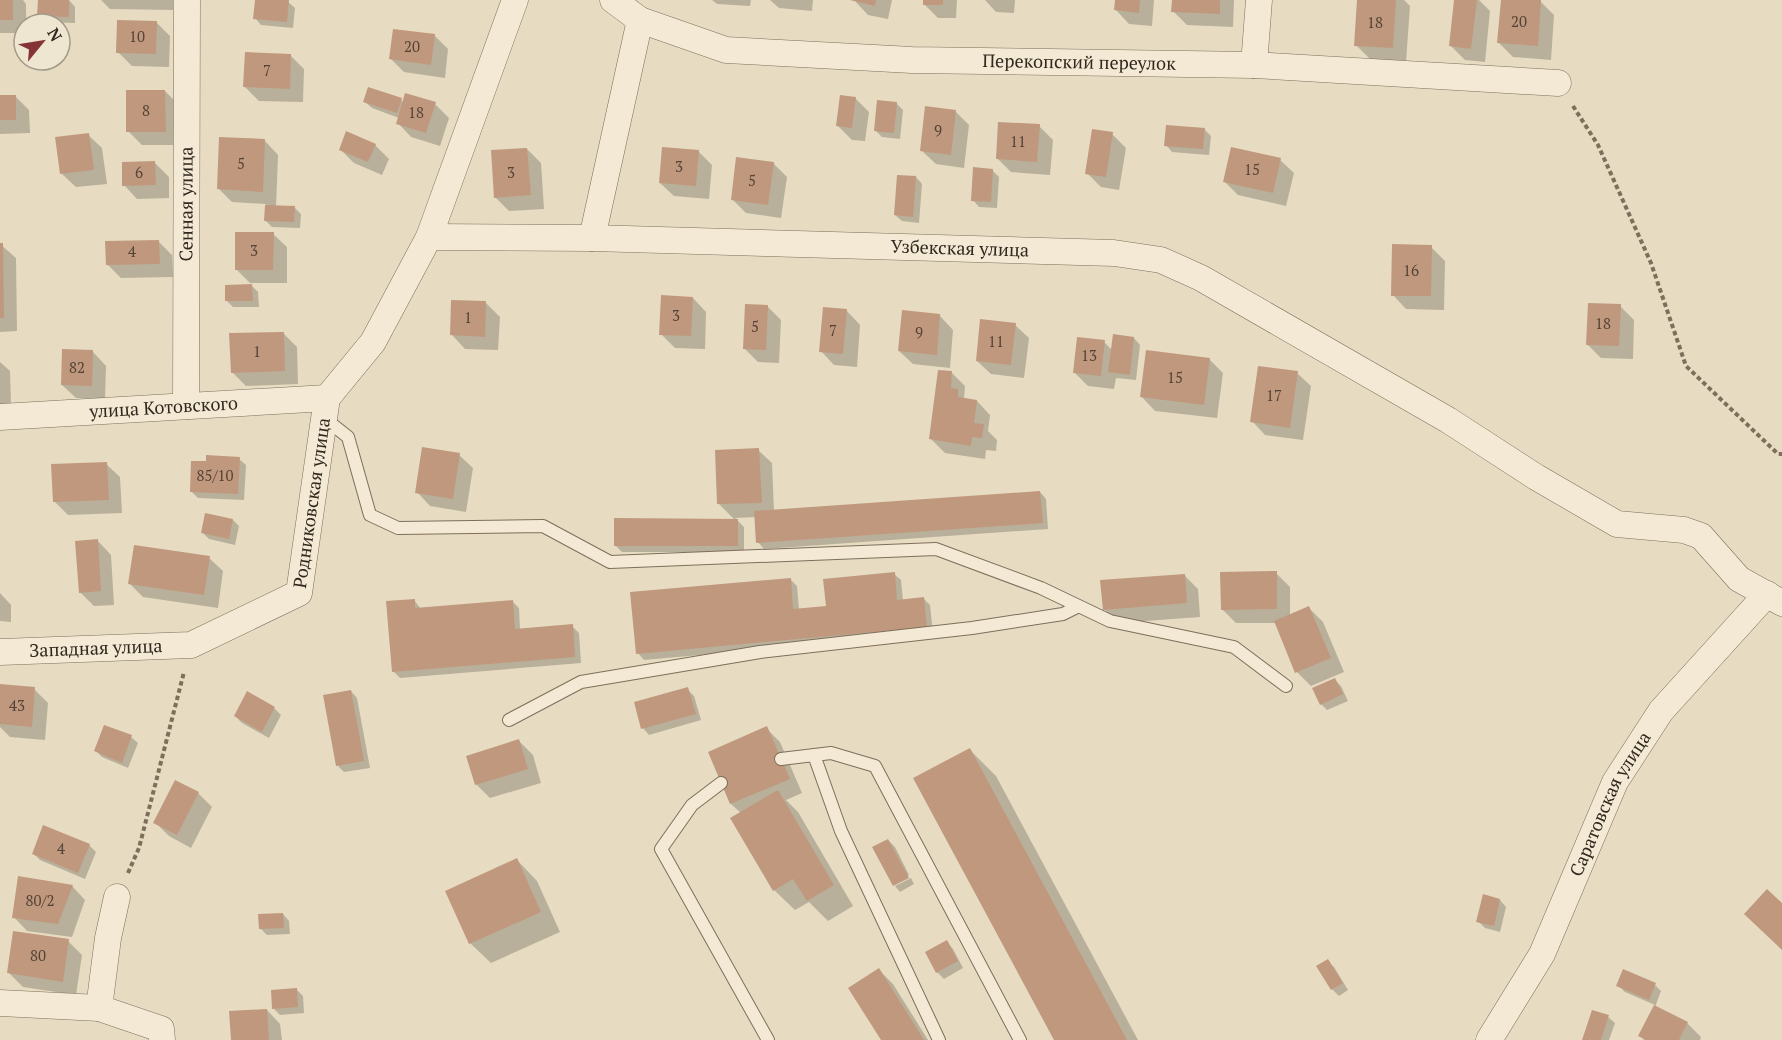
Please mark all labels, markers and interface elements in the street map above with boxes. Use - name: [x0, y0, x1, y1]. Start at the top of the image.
- house number: 20: [1511, 11, 1527, 31]
- north arrow: [12, 12, 72, 72]
- house number: 18: [1367, 12, 1383, 32]
- text: N: [42, 24, 68, 45]
- house number: 10: [129, 26, 145, 46]
- house number: 20: [404, 36, 420, 56]
- street label: Перекопский переулок: [982, 48, 1176, 75]
- house number: 7: [263, 60, 271, 80]
- house number: 8: [142, 100, 150, 120]
- house number: 18: [408, 102, 424, 122]
- house number: 9: [934, 120, 942, 140]
- house number: 11: [1010, 131, 1026, 151]
- street label: Сенная улица: [173, 146, 198, 262]
- house number: 5: [237, 153, 245, 173]
- house number: 3: [675, 156, 683, 176]
- house number: 15: [1244, 159, 1260, 179]
- house number: 6: [135, 162, 143, 182]
- house number: 3: [507, 162, 515, 182]
- house number: 5: [748, 170, 756, 190]
- street label: Узбекская улица: [890, 234, 1029, 262]
- house number: 3: [250, 240, 258, 260]
- house number: 4: [128, 241, 136, 261]
- house number: 16: [1403, 260, 1419, 280]
- house number: 3: [672, 305, 680, 325]
- house number: 1: [464, 307, 472, 327]
- house number: 18: [1595, 313, 1611, 333]
- house number: 5: [751, 316, 759, 336]
- house number: 7: [829, 320, 837, 340]
- house number: 9: [915, 322, 923, 342]
- house number: 11: [988, 331, 1004, 351]
- house number: 1: [253, 341, 261, 361]
- house number: 13: [1081, 345, 1097, 365]
- house number: 82: [69, 357, 85, 377]
- house number: 15: [1167, 367, 1183, 387]
- house number: 17: [1266, 385, 1282, 405]
- street label: улица Котовского: [88, 390, 239, 423]
- street label: Родниковская улица: [287, 416, 335, 590]
- house number: 85/10: [196, 465, 234, 485]
- street label: Западная улица: [29, 633, 163, 662]
- house number: 43: [9, 695, 25, 715]
- street label: Саратовская улица: [1563, 726, 1656, 880]
- house number: 4: [57, 838, 65, 858]
- house number: 80/2: [25, 890, 55, 910]
- house number: 80: [30, 945, 46, 965]

